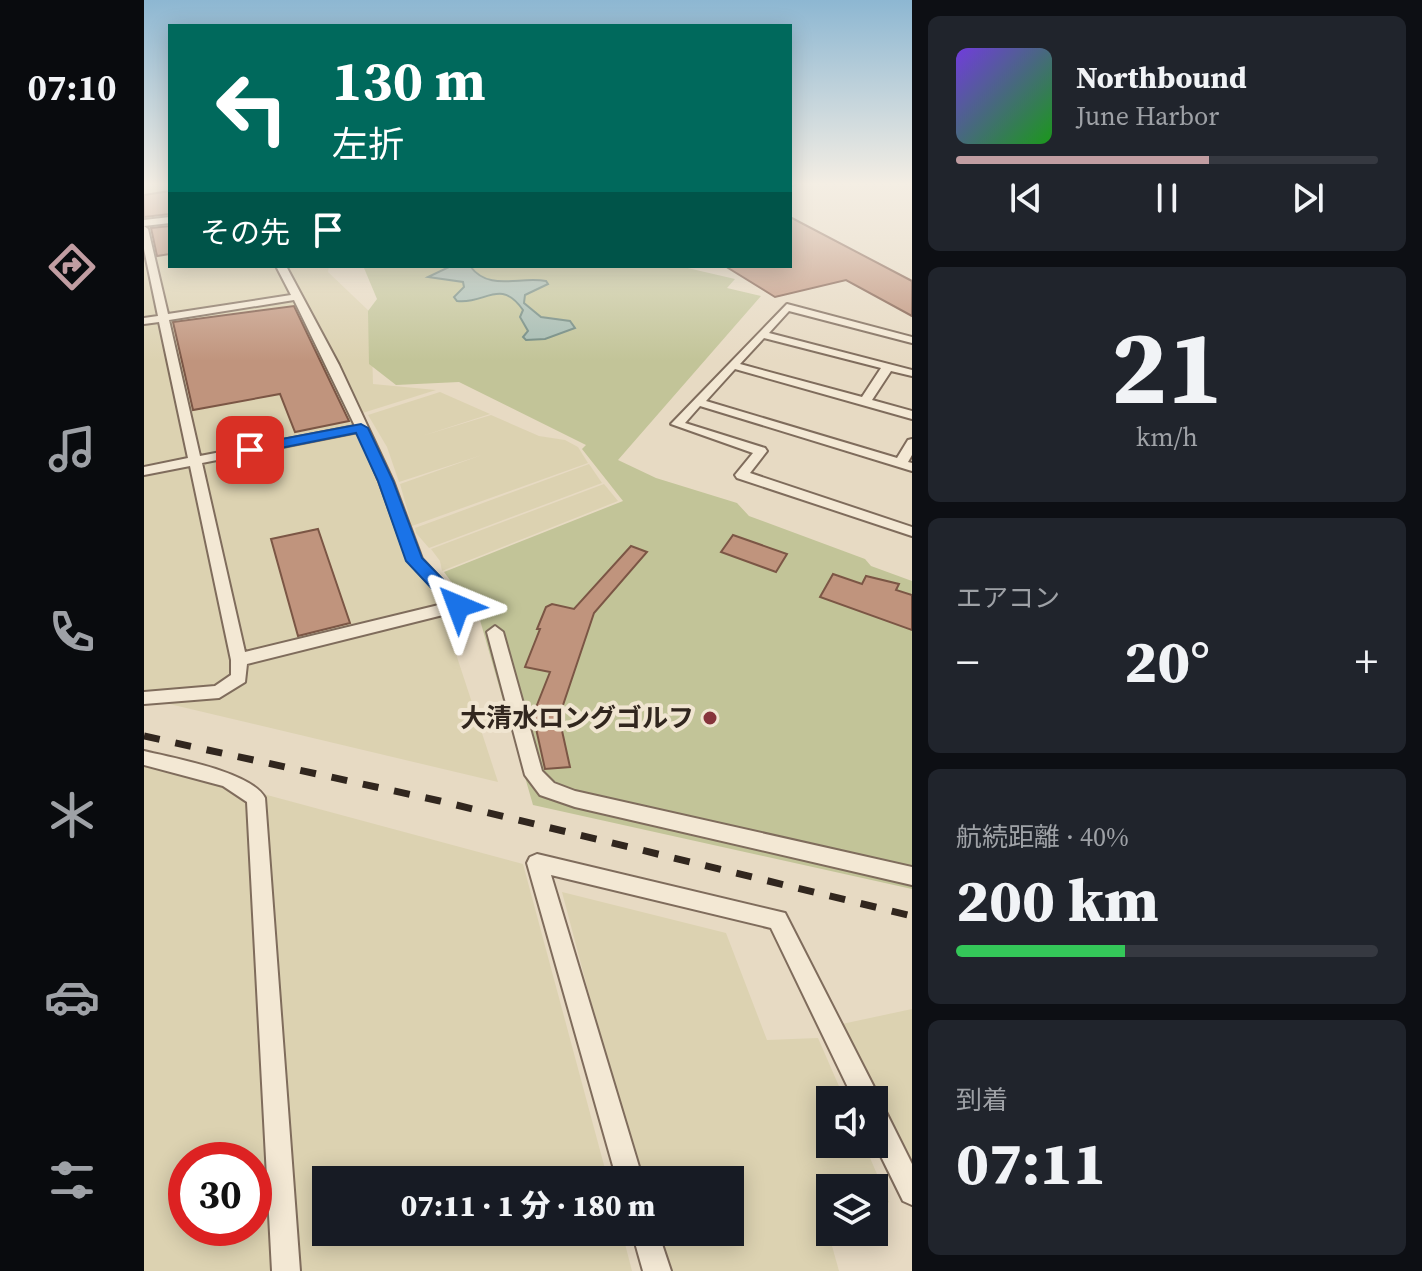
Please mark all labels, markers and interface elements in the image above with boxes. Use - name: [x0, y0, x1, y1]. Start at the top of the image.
- text: 130 m: [332, 42, 486, 119]
- icon: left: [200, 56, 304, 160]
- text: Northbound: [1076, 57, 1247, 98]
- text: 07:10: [28, 63, 116, 112]
- text: June Harbor: [1076, 98, 1219, 134]
- text: 左折: [332, 120, 404, 169]
- icon: previous: [1004, 176, 1048, 220]
- icon: pause: [1145, 176, 1189, 220]
- icon: next: [1286, 176, 1330, 220]
- icon: arrive: [306, 208, 350, 252]
- text: その先: [200, 212, 290, 253]
- icon: directions: [44, 239, 100, 295]
- text: 21: [1111, 295, 1223, 438]
- pin: [216, 416, 284, 484]
- text: km/h: [1136, 419, 1198, 455]
- icon: music: [44, 421, 100, 477]
- icon: arrive: [228, 428, 272, 472]
- position arrow: [416, 564, 500, 648]
- text: エアコン: [956, 580, 1060, 616]
- icon: phone: [44, 604, 100, 660]
- text: 20°: [1124, 620, 1210, 702]
- text: −: [956, 631, 979, 692]
- text: +: [1355, 631, 1378, 692]
- place label: 大清水ロングゴルフ: [460, 700, 694, 736]
- marker: 大清水ロングゴルフ: [701, 709, 719, 727]
- icon: climate: [44, 787, 100, 843]
- text: 航続距離 · 40%: [956, 819, 1129, 855]
- text: 200 km: [956, 859, 1159, 941]
- icon: car: [44, 969, 100, 1025]
- text: 到着: [956, 1082, 1008, 1118]
- map controls: [816, 1086, 888, 1246]
- button: sound: [816, 1086, 888, 1158]
- text: 07:11: [956, 1122, 1106, 1204]
- speed limit sign: 30: [168, 1142, 272, 1246]
- icon: filters: [44, 1152, 100, 1208]
- button: layers: [816, 1174, 888, 1246]
- text: 07:11 · 1 分 · 180 m: [401, 1185, 655, 1226]

